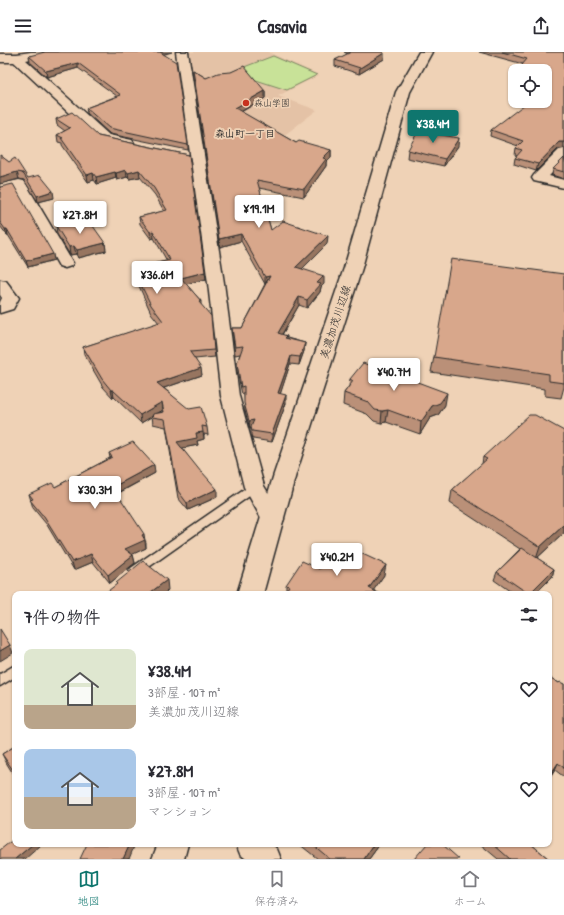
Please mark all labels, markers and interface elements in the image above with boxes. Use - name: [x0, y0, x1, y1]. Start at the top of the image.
- text: Casavia: [257, 14, 307, 39]
- icon: menu: [12, 15, 34, 37]
- icon: share: [530, 15, 552, 37]
- map controls: [508, 64, 552, 108]
- button: locate: [508, 64, 552, 108]
- place label: 森山学園: [254, 97, 290, 109]
- marker: 森山学園: [241, 98, 251, 108]
- pin: ¥38.4M: [400, 110, 466, 144]
- text: ¥38.4M: [417, 114, 449, 132]
- district label: 森山町一丁目: [215, 127, 275, 140]
- pin: ¥19.1M: [226, 195, 292, 229]
- text: ¥19.1M: [244, 199, 274, 217]
- pin: ¥27.8M: [47, 201, 113, 235]
- text: ¥27.8M: [63, 205, 97, 223]
- pin: ¥36.6M: [124, 261, 190, 295]
- text: ¥36.6M: [141, 265, 173, 283]
- street label: 美濃加茂川辺線: [316, 283, 354, 361]
- pin: ¥40.7M: [361, 358, 427, 392]
- text: ¥40.7M: [377, 362, 411, 380]
- pin: ¥30.3M: [62, 476, 128, 510]
- text: ¥30.3M: [78, 480, 112, 498]
- pin: ¥40.2M: [304, 543, 370, 577]
- text: ¥40.2M: [320, 547, 354, 565]
- icon: filters: [518, 604, 540, 626]
- text: 7件の物件: [24, 605, 100, 628]
- text: ¥38.4M: [148, 659, 191, 682]
- icon: home: [56, 665, 104, 713]
- icon: heart: [518, 678, 540, 700]
- text: 3部屋 · 107 m²: [148, 683, 220, 701]
- text: 美濃加茂川辺線: [148, 702, 239, 720]
- text: ¥27.8M: [148, 759, 193, 782]
- icon: home: [56, 765, 104, 813]
- icon: heart: [518, 778, 540, 800]
- text: 3部屋 · 107 m²: [148, 783, 220, 801]
- text: マンション: [148, 802, 212, 820]
- tab: 地図: [78, 868, 100, 908]
- tab: 保存済み: [255, 868, 299, 908]
- tab: ホーム: [454, 868, 486, 908]

